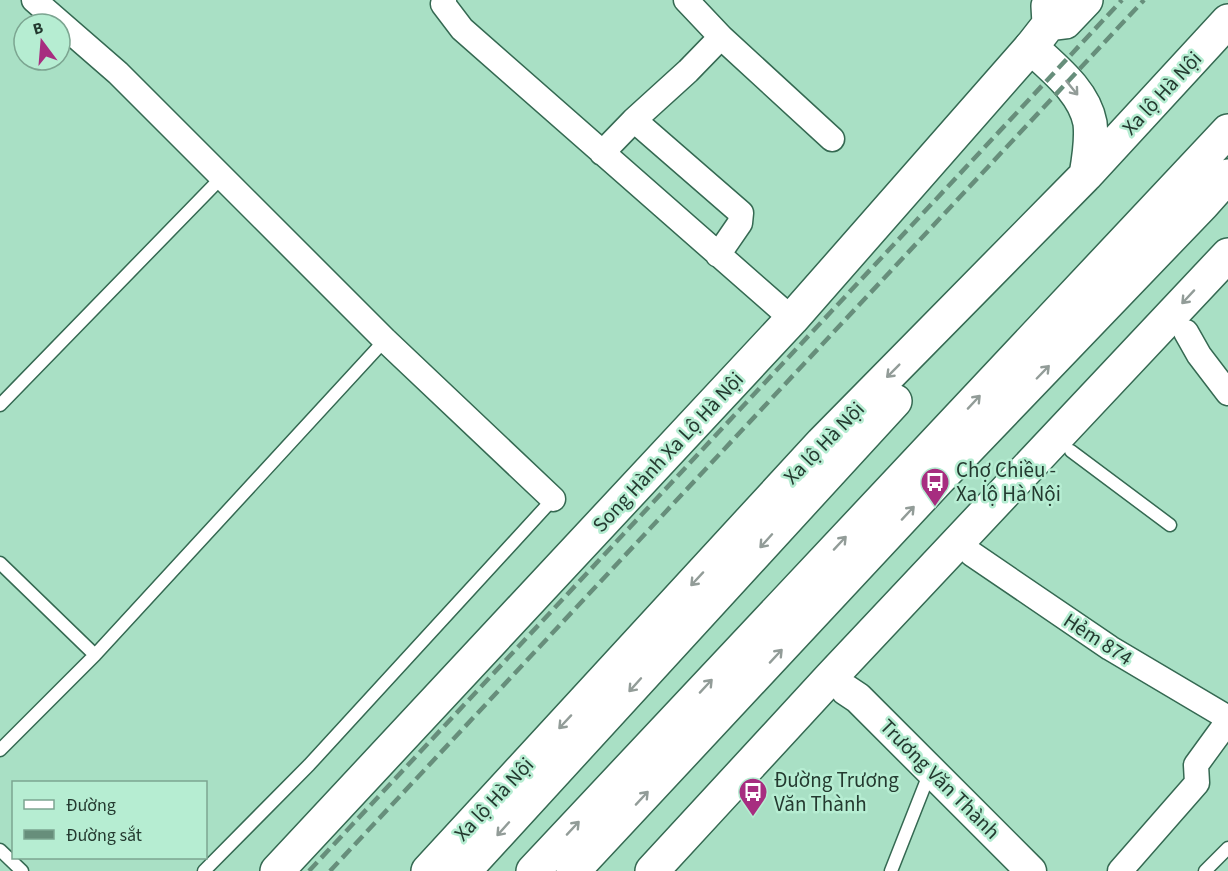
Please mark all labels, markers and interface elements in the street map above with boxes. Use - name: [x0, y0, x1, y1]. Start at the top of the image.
- north arrow: [12, 12, 72, 72]
- text: B: [30, 17, 46, 40]
- street label: Xa lộ Hà Nội: [1115, 44, 1209, 142]
- one-way arrow: [1066, 80, 1079, 96]
- one-way arrow: [1181, 290, 1195, 305]
- one-way arrow: [886, 364, 900, 379]
- one-way arrow: [1035, 364, 1050, 379]
- street label: Song Hành Xa Lộ Hà Nội: [585, 365, 751, 539]
- one-way arrow: [966, 394, 981, 409]
- street label: Xa lộ Hà Nội: [777, 395, 871, 491]
- place label: Chợ Chiều - Xa lộ Hà Nội: [956, 455, 1061, 509]
- bus stop icon: Chợ Chiều - Xa lộ Hà Nội: [919, 466, 951, 508]
- one-way arrow: [901, 506, 915, 521]
- one-way arrow: [759, 533, 773, 548]
- one-way arrow: [833, 536, 847, 551]
- one-way arrow: [690, 571, 704, 586]
- street label: Hẻm 874: [1058, 605, 1138, 673]
- one-way arrow: [768, 649, 782, 664]
- one-way arrow: [627, 677, 642, 692]
- one-way arrow: [699, 678, 713, 693]
- street label: Trương Văn Thành: [873, 712, 1007, 846]
- one-way arrow: [558, 715, 572, 730]
- street label: Xa lộ Hà Nội: [447, 750, 541, 848]
- place label: Đường Trương Văn Thành: [774, 765, 899, 819]
- bus stop icon: Đường Trương Văn Thành: [737, 776, 769, 818]
- legend: [12, 781, 207, 859]
- one-way arrow: [635, 791, 649, 806]
- text: Đường: [66, 793, 116, 818]
- one-way arrow: [496, 821, 510, 836]
- one-way arrow: [566, 821, 581, 836]
- text: Đường sắt: [66, 823, 142, 848]

